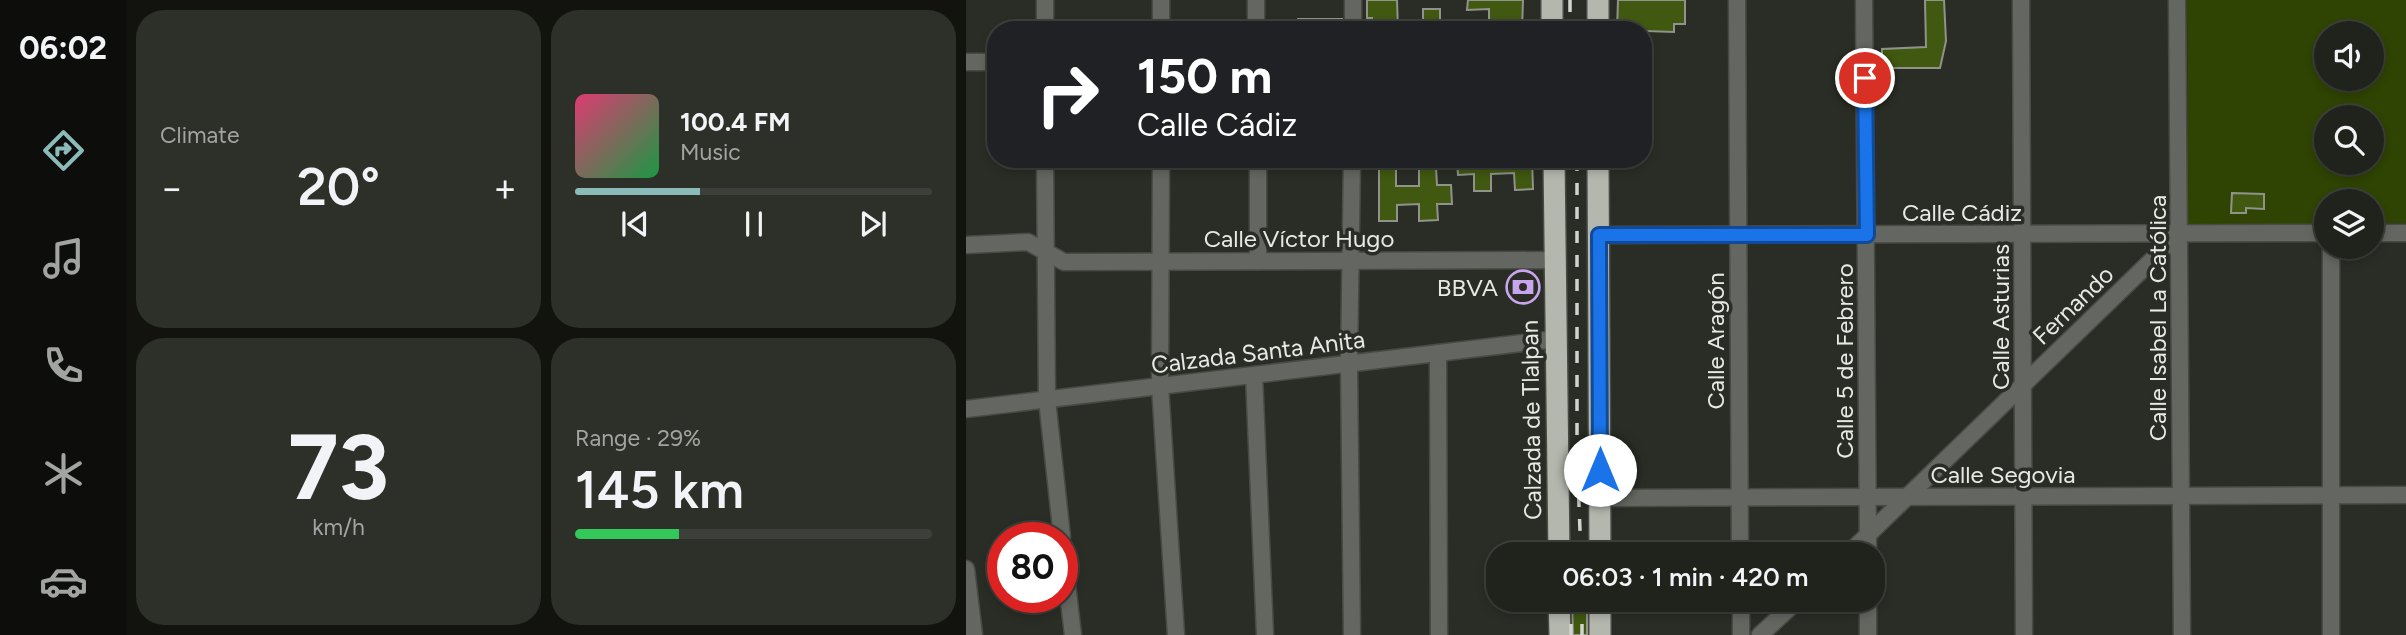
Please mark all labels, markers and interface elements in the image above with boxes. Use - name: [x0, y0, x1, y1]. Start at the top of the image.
- map controls: [2314, 21, 2384, 259]
- button: sound: [2314, 21, 2384, 91]
- text: 06:02: [19, 29, 107, 67]
- text: 150 m: [1137, 46, 1272, 105]
- pin: [1835, 48, 1895, 108]
- icon: right: [1022, 49, 1113, 140]
- icon: arrive: [1846, 59, 1884, 97]
- button: search: [2314, 105, 2384, 175]
- text: 100.4 FM: [680, 106, 790, 138]
- text: Calle Cádiz: [1137, 106, 1297, 144]
- text: Climate: [160, 121, 239, 149]
- icon: directions: [39, 126, 88, 175]
- text: Music: [680, 138, 741, 166]
- text: 20°: [297, 156, 380, 218]
- text: −: [160, 165, 184, 211]
- text: +: [493, 165, 517, 211]
- button: layers: [2314, 189, 2384, 259]
- street label: Calle Isabel La Católica: [2143, 195, 2172, 441]
- street label: Calle Cádiz: [1902, 198, 2022, 227]
- icon: previous: [616, 205, 654, 243]
- icon: pause: [735, 205, 773, 243]
- icon: next: [854, 205, 892, 243]
- street label: Calle Víctor Hugo: [1204, 224, 1394, 253]
- icon: music: [39, 234, 88, 283]
- street label: Calle Asturias: [1986, 244, 2015, 390]
- street label: Fernando: [2027, 259, 2119, 351]
- street label: Calle 5 de Febrero: [1830, 263, 1859, 459]
- bank icon: BBVA: [1504, 268, 1542, 306]
- street label: Calle Aragón: [1701, 272, 1730, 410]
- place label: BBVA: [1437, 273, 1499, 302]
- street label: Calzada de Tlalpan: [1515, 320, 1547, 520]
- street label: Calzada Santa Anita: [1149, 325, 1367, 379]
- icon: phone: [39, 341, 88, 390]
- text: 73: [288, 413, 389, 522]
- text: Range · 29%: [575, 424, 701, 452]
- position arrow: [1563, 433, 1637, 507]
- icon: climate: [39, 449, 88, 498]
- text: 145 km: [575, 459, 744, 521]
- street label: Calle Segovia: [1931, 460, 2075, 489]
- text: km/h: [312, 513, 365, 541]
- speed limit sign: 80: [987, 522, 1078, 613]
- icon: car: [39, 557, 88, 606]
- text: 06:03 · 1 min · 420 m: [1562, 561, 1809, 593]

